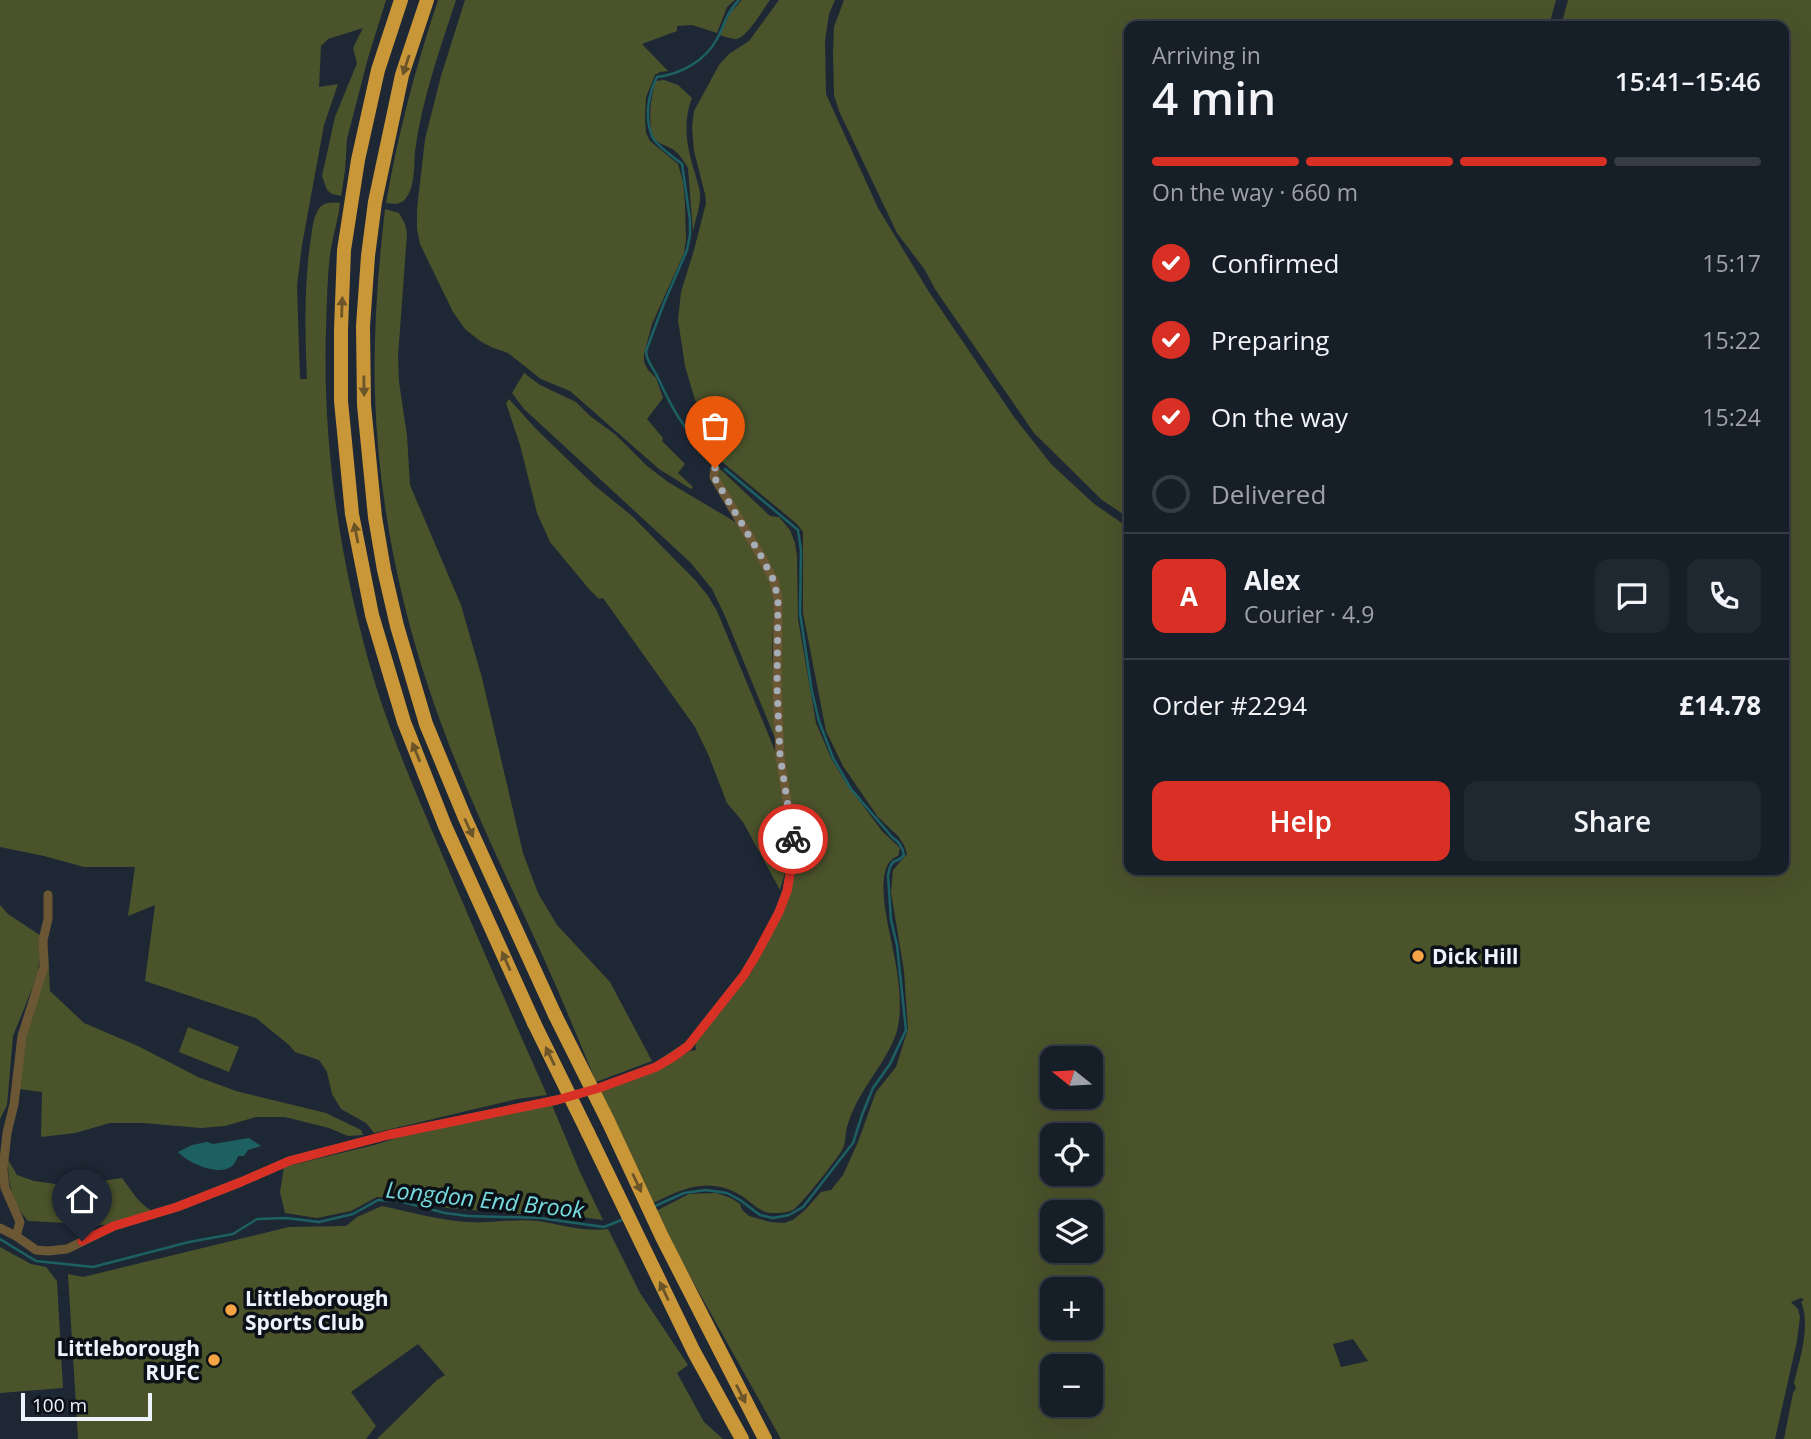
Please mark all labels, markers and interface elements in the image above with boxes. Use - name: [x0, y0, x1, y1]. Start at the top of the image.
- text: Arriving in: [1152, 39, 1261, 71]
- one-way arrow: [400, 55, 410, 76]
- text: 15:41–15:46: [1615, 63, 1761, 99]
- text: 4 min: [1152, 66, 1276, 128]
- text: On the way · 660 m: [1152, 176, 1358, 208]
- icon: check: [1152, 244, 1190, 282]
- text: Confirmed: [1211, 245, 1339, 281]
- text: 15:17: [1702, 247, 1761, 279]
- one-way arrow: [337, 296, 348, 318]
- icon: check: [1152, 321, 1190, 359]
- text: Preparing: [1211, 322, 1329, 358]
- text: 15:22: [1702, 324, 1761, 356]
- one-way arrow: [358, 376, 370, 398]
- pin: [685, 396, 745, 468]
- icon: check: [1152, 398, 1190, 436]
- text: On the way: [1211, 399, 1348, 435]
- text: 15:24: [1702, 401, 1761, 433]
- icon: bag: [696, 407, 734, 445]
- text: Delivered: [1211, 476, 1326, 512]
- one-way arrow: [350, 522, 361, 544]
- button: chat: [1595, 559, 1669, 633]
- button: phone: [1687, 559, 1761, 633]
- text: Alex: [1244, 562, 1300, 598]
- text: A: [1180, 578, 1198, 614]
- text: Courier · 4.9: [1244, 598, 1374, 630]
- text: Order #2294: [1152, 687, 1307, 723]
- text: £14.78: [1679, 687, 1761, 723]
- one-way arrow: [410, 742, 421, 763]
- button: Help: [1152, 781, 1450, 861]
- button: Share: [1464, 781, 1761, 861]
- courier: [758, 804, 828, 874]
- one-way arrow: [464, 818, 475, 838]
- icon: bike: [774, 820, 812, 858]
- place label: Dick Hill: [1432, 942, 1519, 970]
- marker: Dick Hill: [1410, 948, 1426, 964]
- one-way arrow: [500, 951, 512, 971]
- one-way arrow: [545, 1046, 556, 1066]
- north arrow: [1040, 1046, 1102, 1110]
- map controls: [1040, 1046, 1103, 1417]
- button: locate: [1040, 1123, 1103, 1186]
- pin: [52, 1169, 112, 1241]
- water label: Longdon End Brook: [384, 1173, 586, 1225]
- one-way arrow: [631, 1173, 642, 1193]
- icon: home: [63, 1180, 101, 1218]
- button: layers: [1040, 1200, 1103, 1263]
- button: +: [1040, 1277, 1103, 1340]
- one-way arrow: [659, 1280, 670, 1301]
- place label: Littleborough Sports Club: [245, 1284, 389, 1336]
- marker: Littleborough Sports Club: [223, 1302, 239, 1318]
- place label: Littleborough RUFC: [56, 1334, 200, 1386]
- marker: Littleborough RUFC: [206, 1352, 222, 1368]
- button: −: [1040, 1354, 1103, 1417]
- one-way arrow: [736, 1384, 747, 1404]
- scale bar: [21, 1390, 152, 1422]
- text: 100 m: [32, 1392, 87, 1418]

